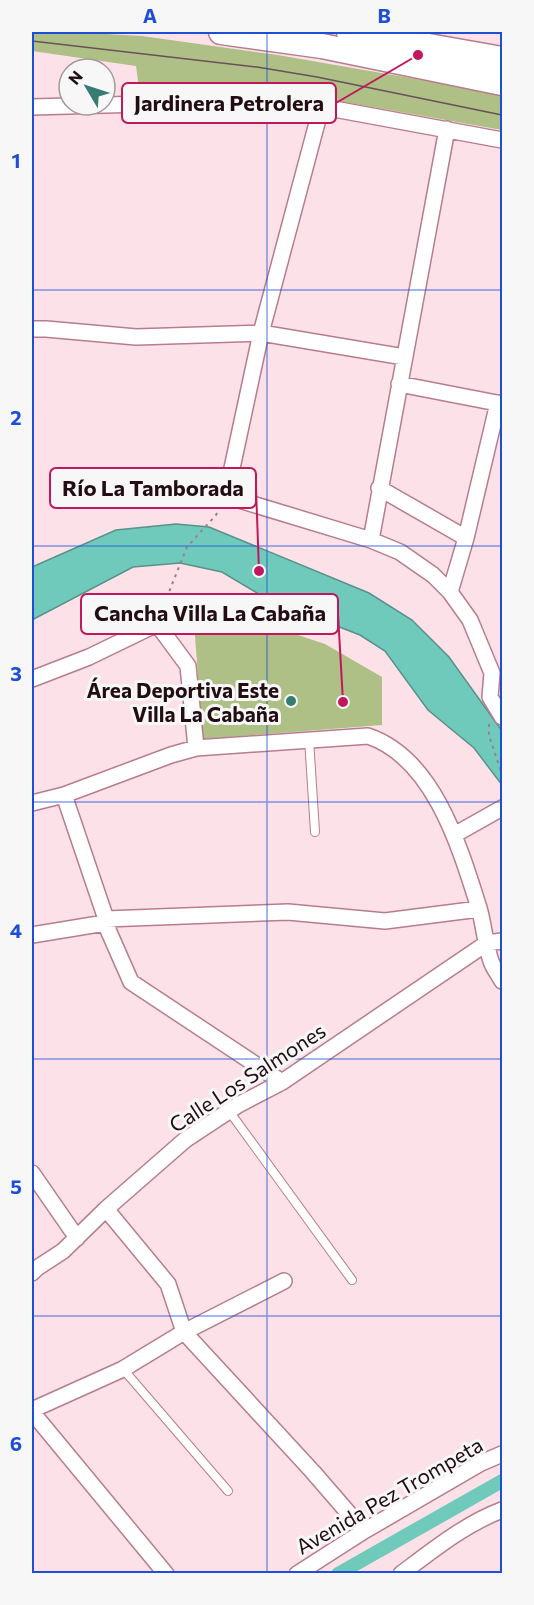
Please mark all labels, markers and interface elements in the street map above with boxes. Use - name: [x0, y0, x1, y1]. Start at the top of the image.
- text: A: [143, 3, 157, 27]
- text: B: [377, 3, 391, 27]
- north arrow: [57, 57, 117, 117]
- text: N: [64, 67, 86, 88]
- callout: Jardinera Petrolera: [122, 83, 336, 123]
- text: Jardinera Petrolera: [134, 89, 324, 116]
- text: 1: [11, 148, 21, 172]
- text: 2: [10, 405, 22, 429]
- callout: Río La Tamborada: [50, 468, 256, 508]
- text: Río La Tamborada: [62, 474, 244, 501]
- callout: Cancha Villa La Cabaña: [81, 594, 338, 634]
- text: Cancha Villa La Cabaña: [94, 599, 326, 626]
- text: 3: [10, 661, 22, 685]
- place label: Área Deportiva Este Villa La Cabaña: [86, 677, 279, 726]
- marker: Área Deportiva Este Villa La Cabaña: [284, 694, 298, 708]
- text: 4: [10, 918, 22, 942]
- street label: Calle Los Salmones: [164, 1017, 330, 1137]
- text: 5: [10, 1174, 22, 1198]
- text: 6: [10, 1431, 22, 1455]
- street label: Avenida Pez Trompeta: [291, 1431, 487, 1559]

